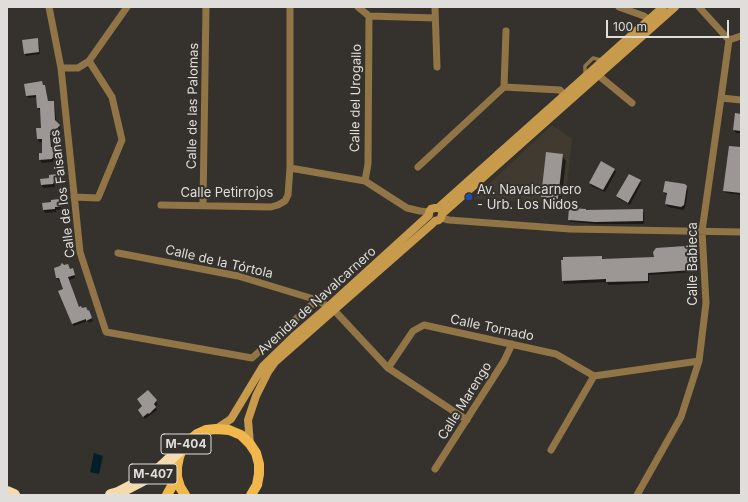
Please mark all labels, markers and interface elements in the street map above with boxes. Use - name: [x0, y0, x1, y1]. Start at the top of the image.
- scale bar: [608, 12, 731, 38]
- text: 100 m: [613, 19, 647, 34]
- street label: Calle de las Palomas: [184, 43, 202, 169]
- street label: Calle del Urogallo: [347, 44, 365, 152]
- street label: Calle de los Faisanes: [47, 129, 79, 259]
- place label: Av. Navalcarnero - Urb. Los Nidos: [477, 182, 582, 213]
- street label: Calle Petirrojos: [181, 185, 273, 201]
- marker: Av. Navalcarnero - Urb. Los Nidos: [464, 192, 474, 202]
- street label: Calle Babieca: [685, 222, 701, 306]
- street label: Calle de la Tórtola: [164, 242, 274, 282]
- street label: Avenida de Navalcarnero: [255, 244, 379, 358]
- street label: Calle Tornado: [449, 311, 535, 345]
- street label: Calle Marengo: [435, 359, 495, 443]
- road number: M-404: [161, 434, 211, 454]
- road number: M-407: [129, 464, 177, 484]

